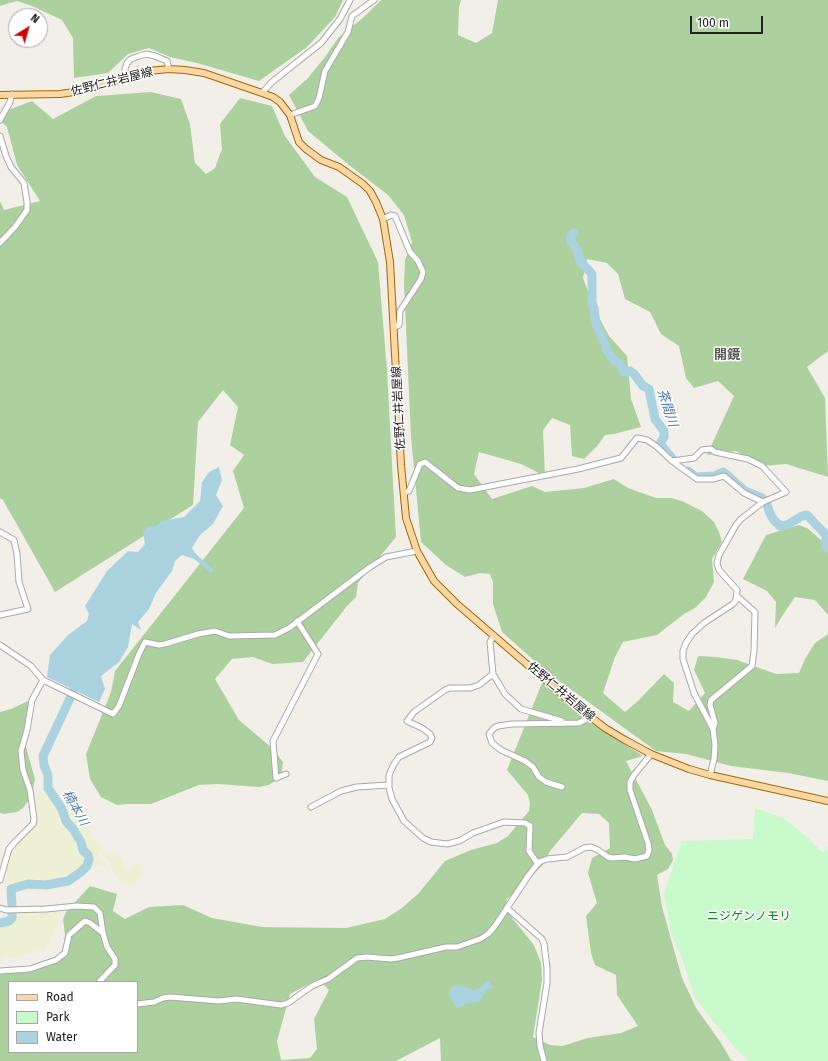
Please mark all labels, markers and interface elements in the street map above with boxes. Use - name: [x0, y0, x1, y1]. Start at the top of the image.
- north arrow: [8, 8, 48, 48]
- scale bar: [692, 8, 765, 34]
- text: N: [28, 11, 42, 26]
- text: 100 m: [697, 16, 729, 30]
- street label: 佐野仁井岩屋線: [70, 65, 154, 99]
- district label: 開鏡: [714, 347, 740, 363]
- street label: 佐野仁井岩屋線: [390, 366, 408, 450]
- water label: 茶間川: [654, 387, 680, 429]
- street label: 佐野仁井岩屋線: [524, 659, 598, 725]
- water label: 楠本川: [58, 787, 92, 829]
- park label: ニジゲンノモリ: [707, 910, 791, 924]
- legend: [8, 981, 138, 1053]
- text: Road: [46, 990, 74, 1004]
- text: Park: [46, 1010, 70, 1024]
- text: Water: [46, 1030, 77, 1044]

